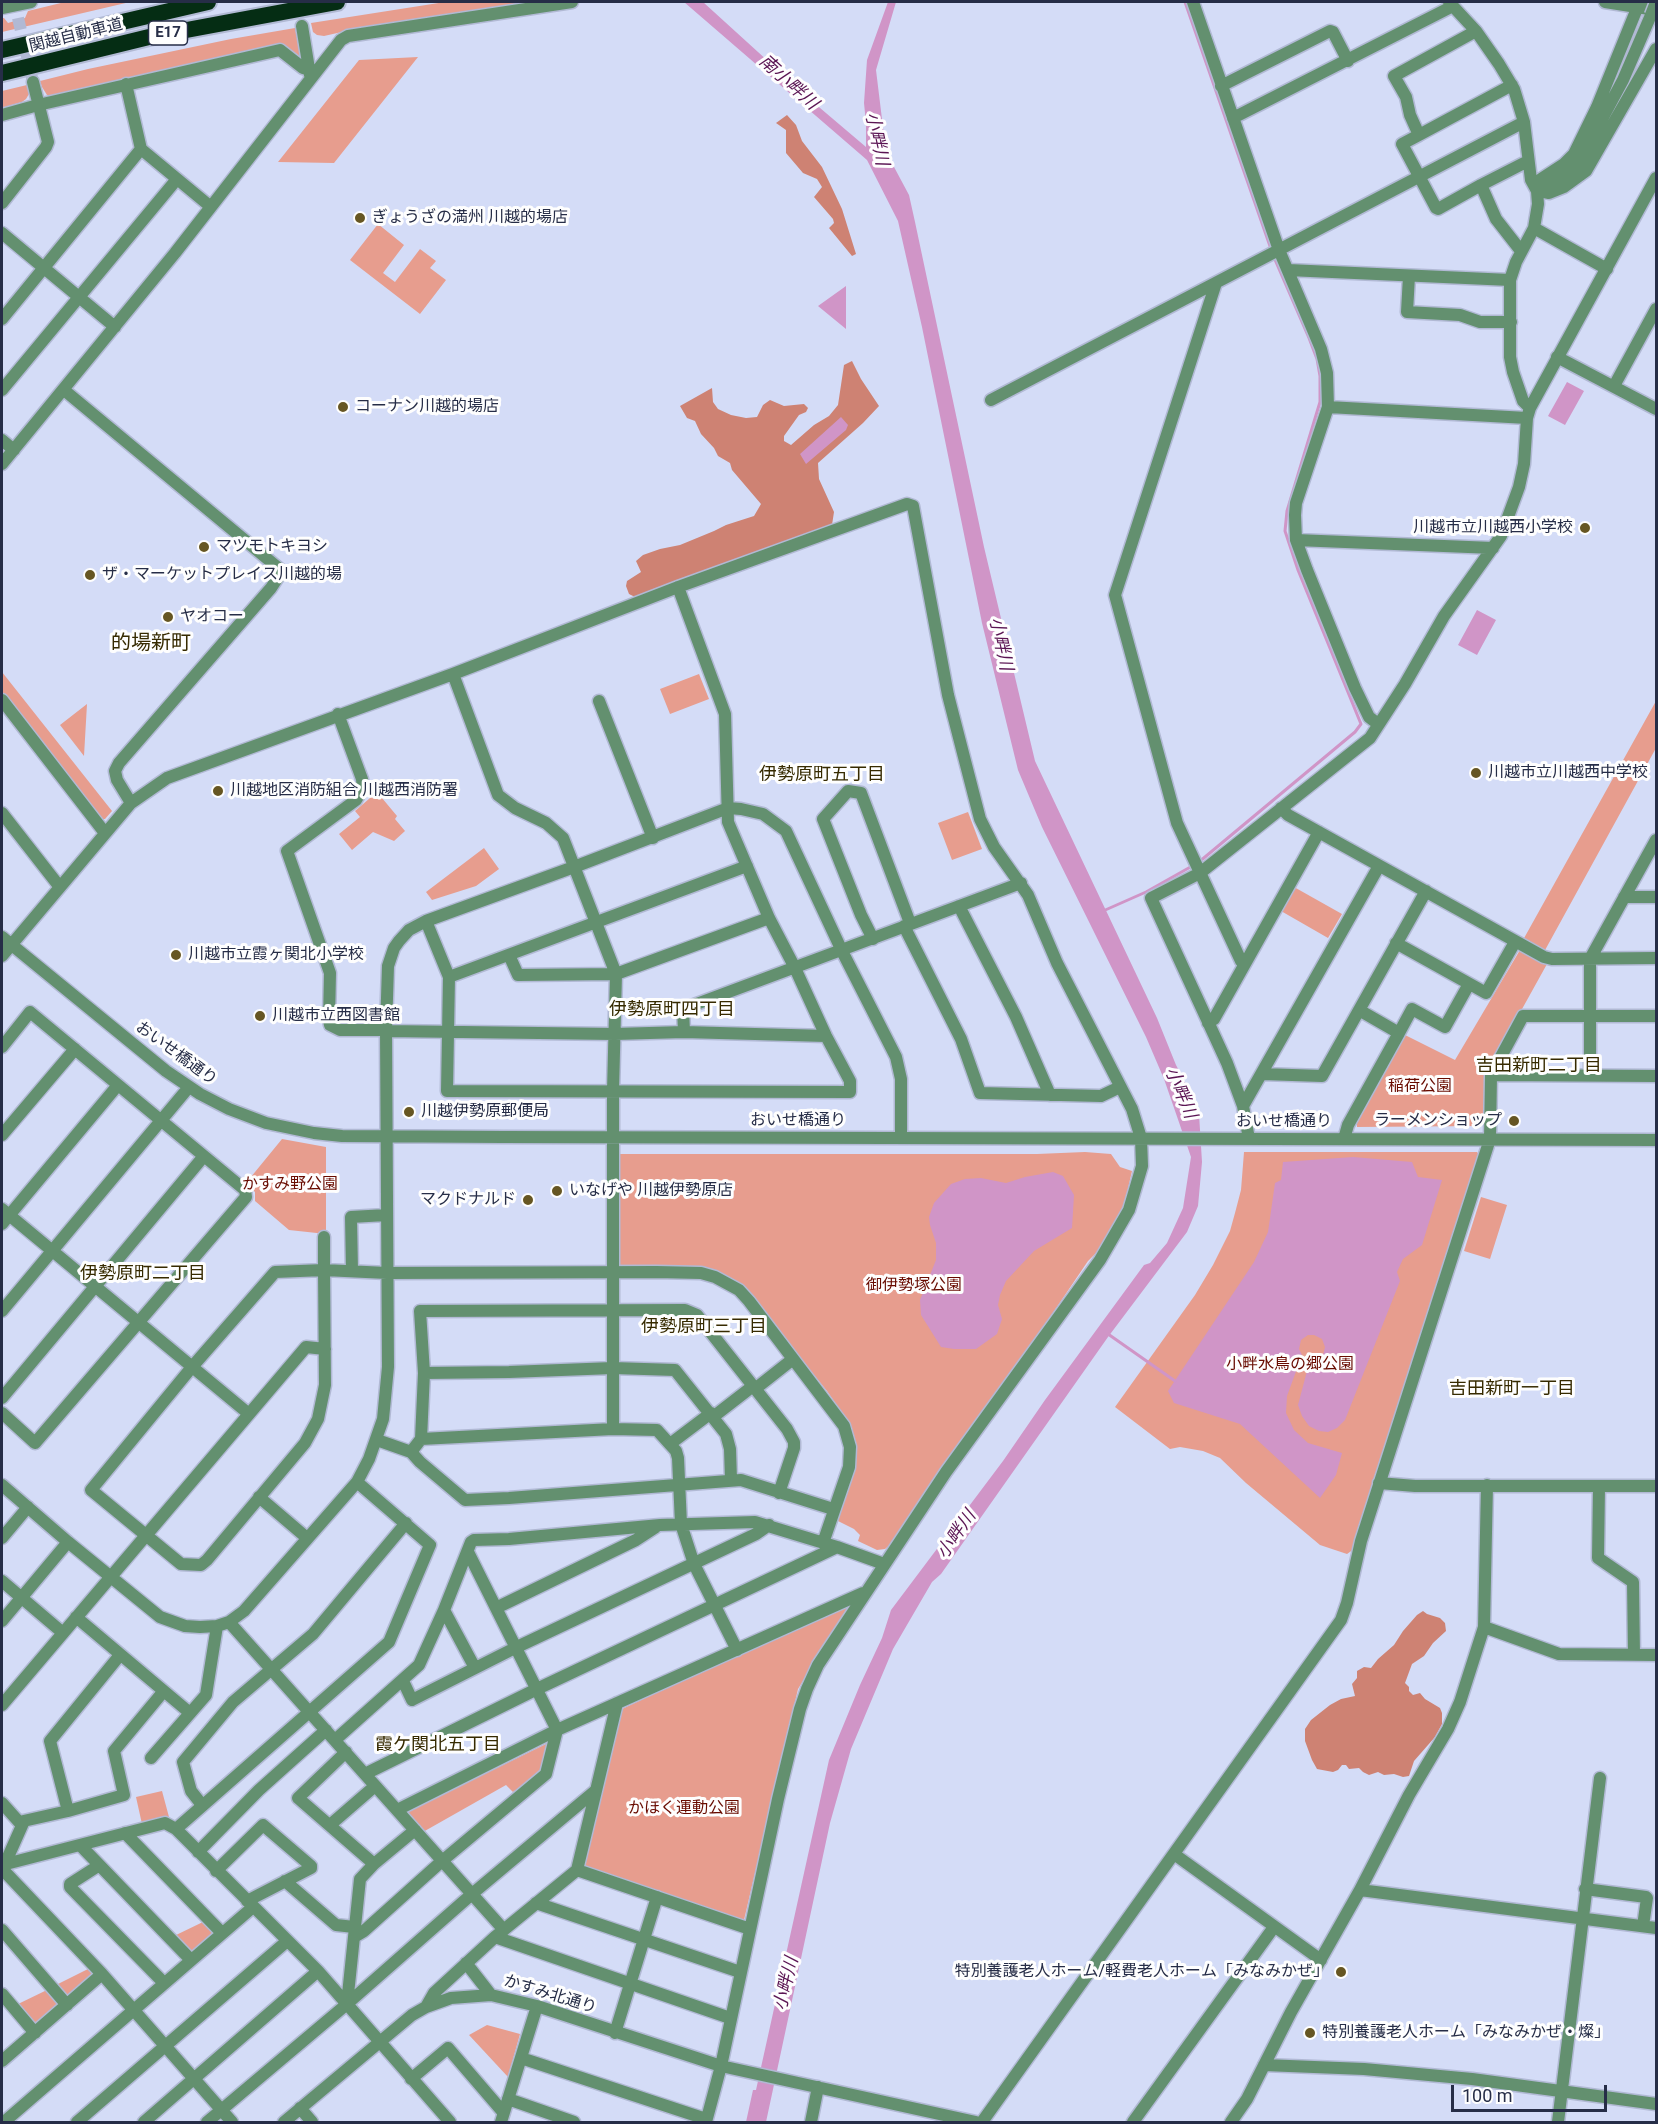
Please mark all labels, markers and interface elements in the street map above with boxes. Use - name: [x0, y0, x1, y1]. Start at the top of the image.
- street label: 関越自動車道: [27, 15, 125, 57]
- road number: E17: [148, 21, 188, 45]
- water label: 南小畔川: [754, 51, 822, 115]
- water label: 小畔川: [860, 110, 892, 168]
- place label: ぎょうざの満州 川越的場店: [372, 208, 568, 228]
- marker: ぎょうざの満州 川越的場店: [353, 211, 367, 225]
- place label: コーナン川越的場店: [355, 397, 499, 417]
- marker: コーナン川越的場店: [336, 400, 350, 414]
- place label: 川越市立川越西小学校: [1413, 518, 1573, 538]
- marker: 川越市立川越西小学校: [1578, 521, 1592, 535]
- place label: マツモトキヨシ: [216, 537, 328, 557]
- marker: マツモトキヨシ: [197, 540, 211, 554]
- place label: ザ・マーケットプレイス川越的場: [102, 565, 342, 585]
- marker: ザ・マーケットプレイス川越的場: [83, 568, 97, 582]
- place label: ヤオコー: [180, 607, 244, 627]
- marker: ヤオコー: [161, 610, 175, 624]
- water label: 小畔川: [984, 615, 1016, 673]
- district label: 的場新町: [111, 632, 191, 656]
- place label: 川越市立川越西中学校: [1488, 763, 1648, 783]
- district label: 伊勢原町五丁目: [759, 764, 885, 786]
- marker: 川越市立川越西中学校: [1469, 766, 1483, 780]
- place label: 川越地区消防組合 川越西消防署: [230, 781, 458, 801]
- marker: 川越地区消防組合 川越西消防署: [211, 784, 225, 798]
- place label: 川越市立霞ヶ関北小学校: [188, 945, 364, 965]
- marker: 川越市立霞ヶ関北小学校: [169, 948, 183, 962]
- district label: 伊勢原町四丁目: [609, 999, 735, 1021]
- place label: 川越市立西図書館: [272, 1006, 400, 1026]
- marker: 川越市立西図書館: [253, 1009, 267, 1023]
- street label: おいせ橋通り: [132, 1018, 220, 1090]
- district label: 吉田新町二丁目: [1476, 1055, 1602, 1077]
- water label: 小畔川: [1160, 1064, 1200, 1122]
- park label: 稲荷公園: [1388, 1077, 1452, 1097]
- place label: 川越伊勢原郵便局: [421, 1102, 549, 1122]
- marker: 川越伊勢原郵便局: [402, 1105, 416, 1119]
- street label: おいせ橋通り: [750, 1111, 846, 1131]
- place label: ラーメンショップ: [1374, 1111, 1502, 1131]
- street label: おいせ橋通り: [1236, 1112, 1332, 1132]
- marker: ラーメンショップ: [1507, 1114, 1521, 1128]
- park label: かすみ野公園: [242, 1175, 338, 1195]
- place label: いなげや 川越伊勢原店: [569, 1181, 733, 1201]
- marker: いなげや 川越伊勢原店: [550, 1184, 564, 1198]
- place label: マクドナルド: [420, 1190, 516, 1210]
- marker: マクドナルド: [521, 1193, 535, 1207]
- district label: 伊勢原町二丁目: [80, 1263, 206, 1285]
- park label: 御伊勢塚公園: [866, 1276, 962, 1296]
- district label: 伊勢原町三丁目: [641, 1316, 767, 1338]
- park label: 小畔水鳥の郷公園: [1226, 1355, 1354, 1375]
- district label: 吉田新町一丁目: [1449, 1378, 1575, 1400]
- water label: 小畔川: [933, 1507, 981, 1563]
- district label: 霞ケ関北五丁目: [375, 1734, 501, 1756]
- park label: かほく運動公園: [628, 1799, 740, 1819]
- water label: 小畔川: [770, 1955, 804, 2013]
- place label: 特別養護老人ホーム/軽費老人ホーム「みなみかぜ」: [954, 1962, 1329, 1982]
- marker: 特別養護老人ホーム/軽費老人ホーム「みなみかぜ」: [1334, 1965, 1348, 1979]
- street label: かすみ北通り: [501, 1972, 599, 2018]
- place label: 特別養護老人ホーム「みなみかぜ・燦」: [1322, 2023, 1610, 2043]
- marker: 特別養護老人ホーム「みなみかぜ・燦」: [1303, 2026, 1317, 2040]
- scale bar: [1454, 2073, 1610, 2111]
- text: 100 m: [1462, 2085, 1513, 2106]

